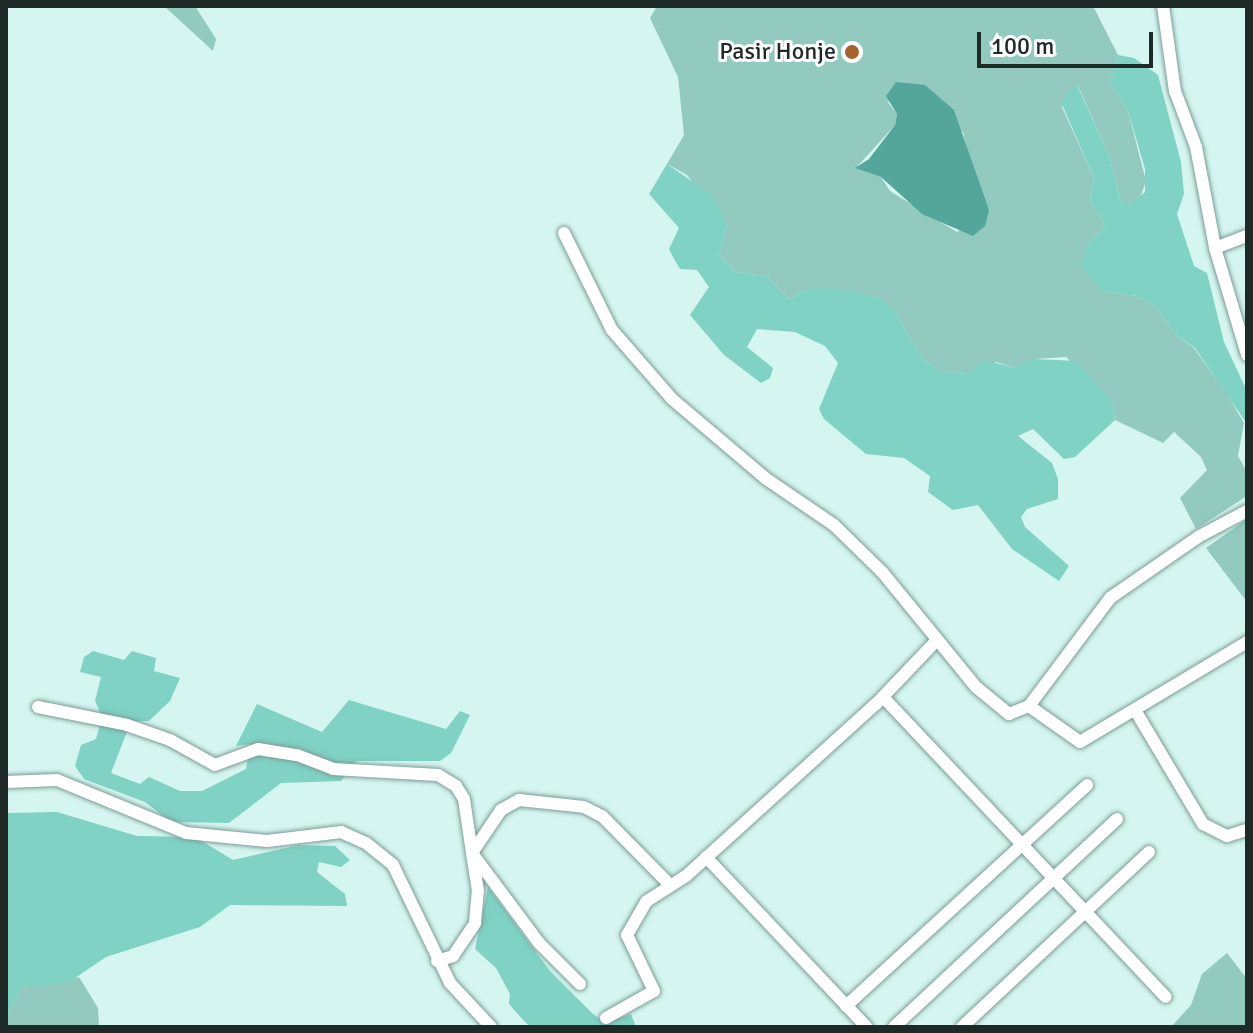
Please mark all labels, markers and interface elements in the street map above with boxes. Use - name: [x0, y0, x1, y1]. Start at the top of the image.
- scale bar: [981, 16, 1157, 66]
- text: 100 m: [991, 31, 1054, 61]
- place label: Pasir Honje: [719, 38, 836, 66]
- marker: Pasir Honje: [843, 43, 861, 61]

